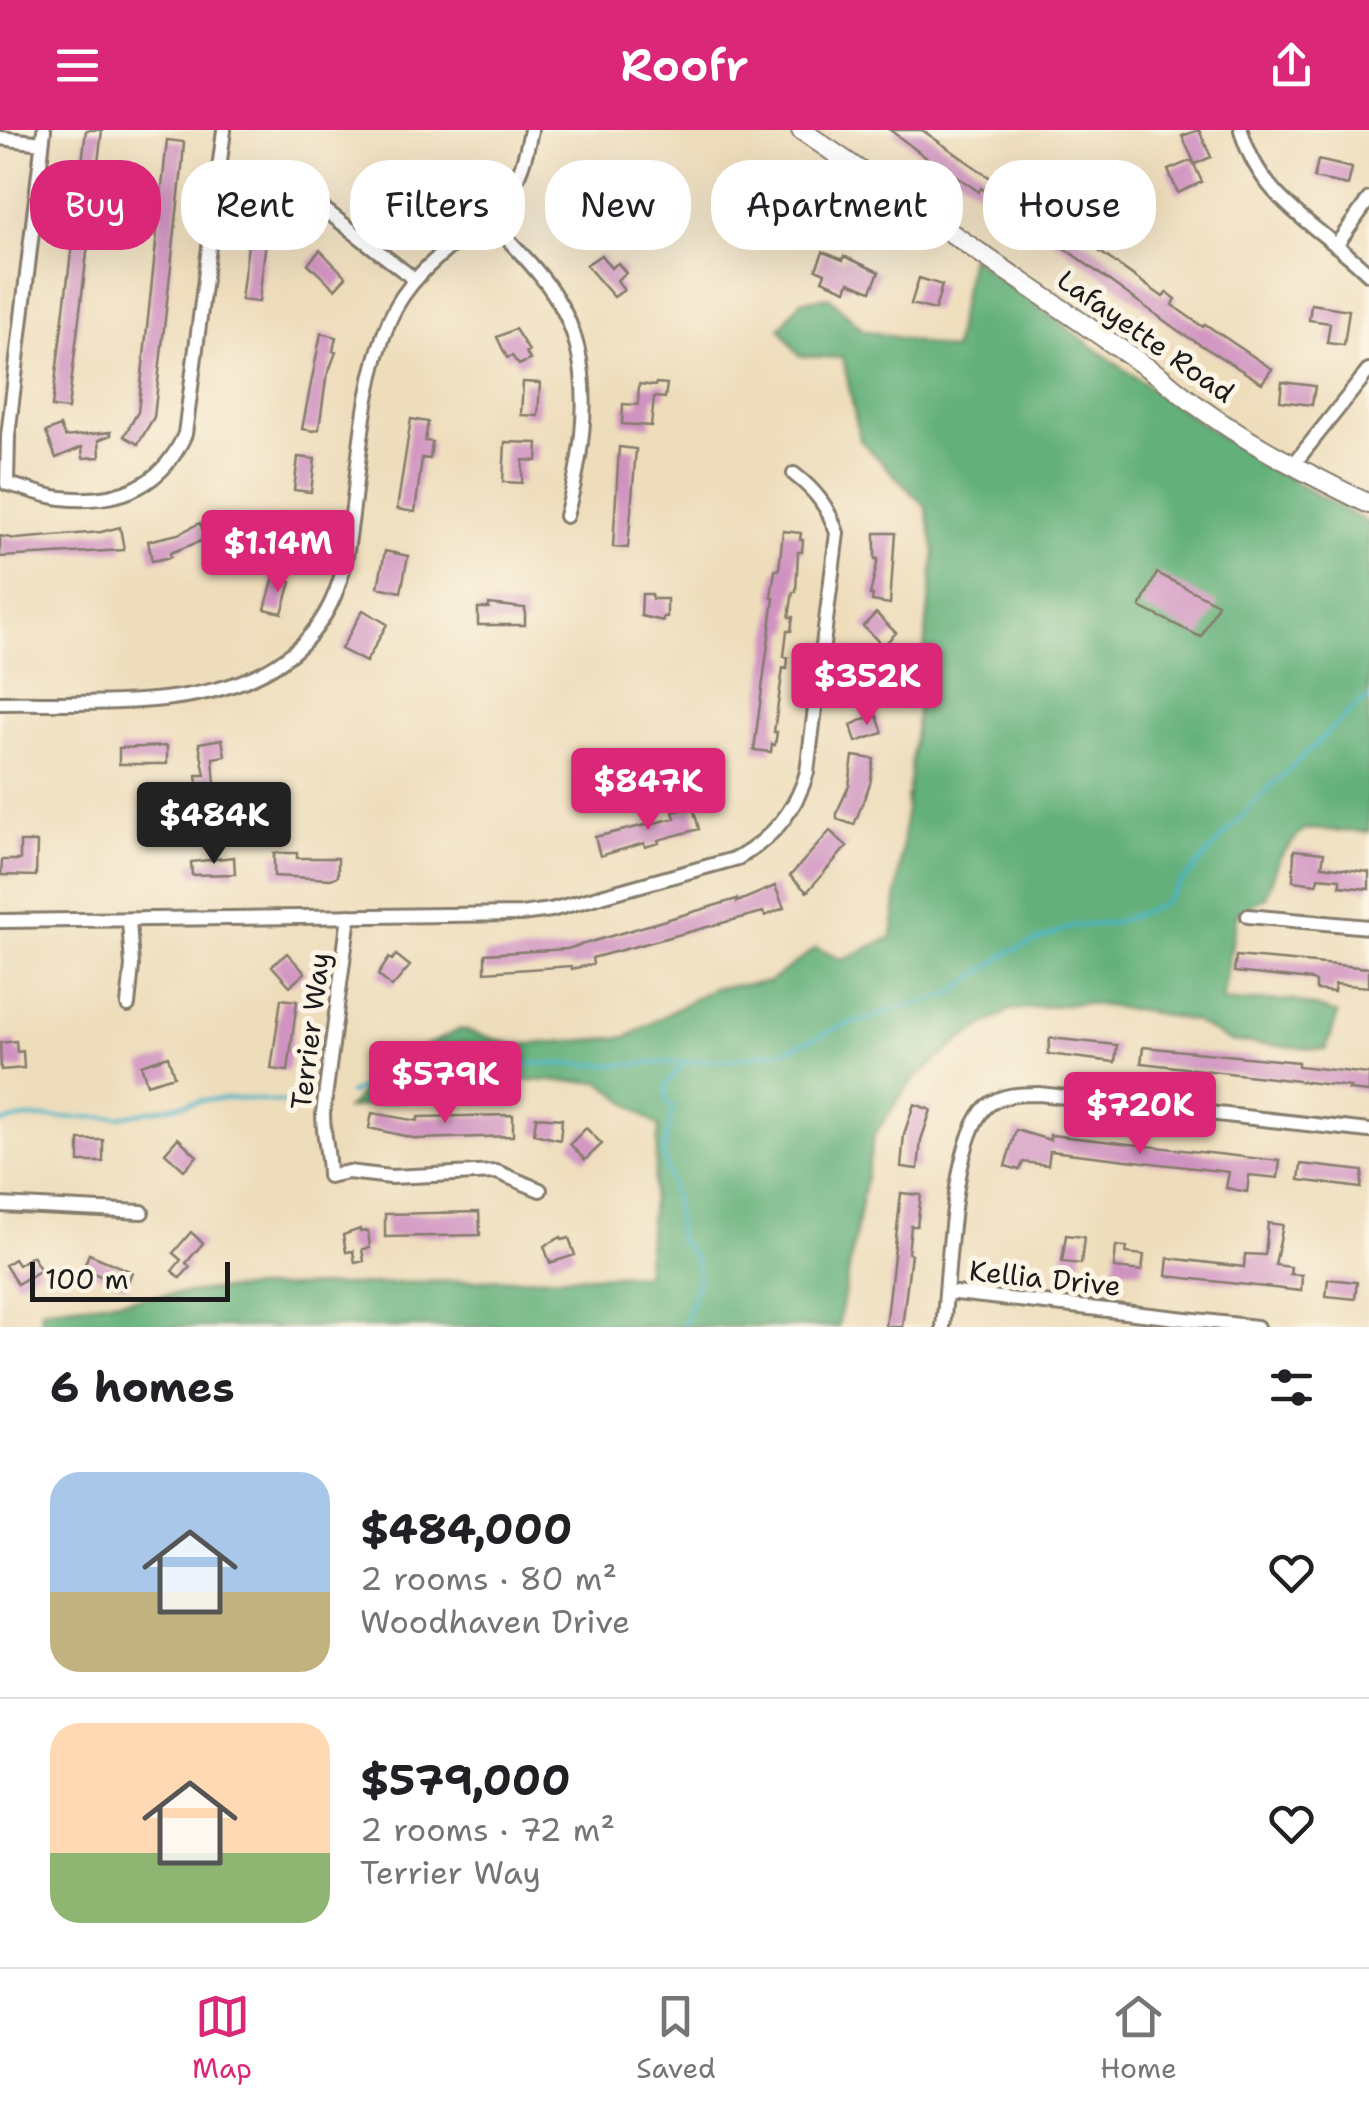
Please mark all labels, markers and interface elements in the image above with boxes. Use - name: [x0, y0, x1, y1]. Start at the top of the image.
- text: Roofr: [620, 35, 749, 95]
- icon: menu: [50, 38, 105, 93]
- icon: share: [1264, 38, 1319, 93]
- chip: Buy: [30, 160, 161, 250]
- chip: Rent: [181, 160, 330, 250]
- chip: Filters: [350, 160, 525, 250]
- chip: New: [545, 160, 691, 250]
- chip: Apartment: [711, 160, 963, 250]
- chip: House: [983, 160, 1156, 250]
- street label: Lafayette Road: [1050, 261, 1242, 411]
- pin: $1.14M: [197, 510, 359, 595]
- text: $1.14M: [223, 521, 333, 564]
- pin: $352K: [797, 643, 937, 728]
- text: $352K: [813, 654, 921, 697]
- pin: $847K: [578, 748, 718, 833]
- text: $847K: [593, 759, 703, 802]
- pin: $484K: [144, 782, 284, 867]
- text: $484K: [159, 793, 269, 836]
- street label: Terrier Way: [281, 950, 339, 1112]
- pin: $579K: [375, 1041, 515, 1126]
- text: $579K: [391, 1052, 499, 1095]
- pin: $720K: [1070, 1072, 1210, 1157]
- text: $720K: [1086, 1083, 1194, 1126]
- street label: Kellia Drive: [967, 1251, 1123, 1305]
- scale bar: [30, 1257, 230, 1302]
- text: 100 m: [45, 1260, 129, 1298]
- text: 6 homes: [50, 1359, 235, 1415]
- icon: filters: [1264, 1360, 1319, 1415]
- text: $484,000: [360, 1501, 572, 1557]
- icon: home: [130, 1512, 250, 1632]
- icon: heart: [1264, 1545, 1319, 1600]
- text: 2 rooms · 80 m²: [360, 1557, 617, 1600]
- text: Woodhaven Drive: [360, 1600, 630, 1643]
- text: $579,000: [360, 1752, 571, 1808]
- icon: home: [130, 1763, 250, 1883]
- icon: heart: [1264, 1796, 1319, 1851]
- text: 2 rooms · 72 m²: [360, 1808, 615, 1851]
- text: Terrier Way: [360, 1851, 541, 1894]
- tab: Map: [192, 1989, 252, 2087]
- tab: Saved: [636, 1989, 716, 2087]
- tab: Home: [1100, 1989, 1177, 2087]

